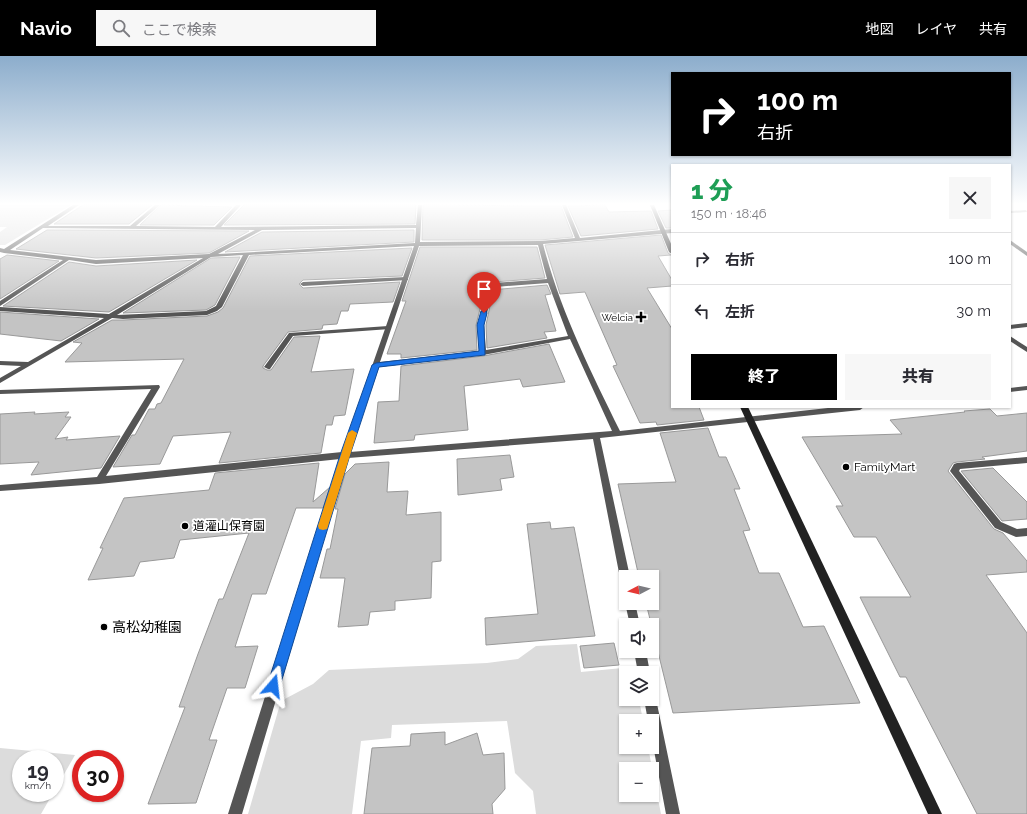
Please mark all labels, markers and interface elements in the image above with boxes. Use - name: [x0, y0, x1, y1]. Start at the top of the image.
- search box: [96, 10, 376, 46]
- text: Navio: [20, 17, 72, 39]
- icon: search: [110, 17, 132, 39]
- text: ここで検索: [142, 21, 217, 39]
- text: 地図: [865, 21, 893, 37]
- text: レイヤ: [915, 21, 957, 37]
- text: 共有: [979, 21, 1007, 37]
- text: 100 m: [757, 84, 838, 117]
- icon: right: [691, 88, 743, 140]
- text: 右折: [757, 122, 793, 143]
- text: 1 分: [691, 176, 733, 205]
- button: close: [949, 177, 991, 219]
- text: 150 m · 18:46: [691, 206, 767, 221]
- icon: right: [691, 248, 713, 270]
- text: 100 m: [949, 250, 991, 268]
- text: 右折: [725, 251, 755, 269]
- pin: [467, 272, 501, 313]
- icon: arrive: [473, 278, 495, 300]
- icon: left: [691, 300, 713, 322]
- text: 30 m: [956, 302, 991, 320]
- text: 左折: [725, 303, 755, 321]
- place label: Welcia: [601, 312, 633, 323]
- marker: Welcia: [636, 312, 646, 322]
- button: 終了: [691, 354, 837, 400]
- button: 共有: [845, 354, 991, 400]
- place label: FamilyMart: [854, 460, 915, 474]
- marker: FamilyMart: [841, 462, 851, 472]
- place label: 道灌山保育園: [193, 519, 265, 533]
- marker: 道灌山保育園: [180, 521, 190, 531]
- north arrow: [619, 570, 659, 610]
- map controls: [619, 570, 659, 802]
- button: sound: [619, 618, 659, 658]
- place label: 高松幼稚園: [112, 619, 182, 635]
- marker: 高松幼稚園: [99, 622, 109, 632]
- position arrow: [252, 665, 294, 707]
- button: layers: [619, 666, 659, 706]
- button: +: [619, 714, 659, 754]
- speed limit sign: 30: [72, 750, 124, 802]
- text: 19: [27, 759, 49, 783]
- button: −: [619, 762, 659, 802]
- text: km/h: [25, 780, 51, 791]

